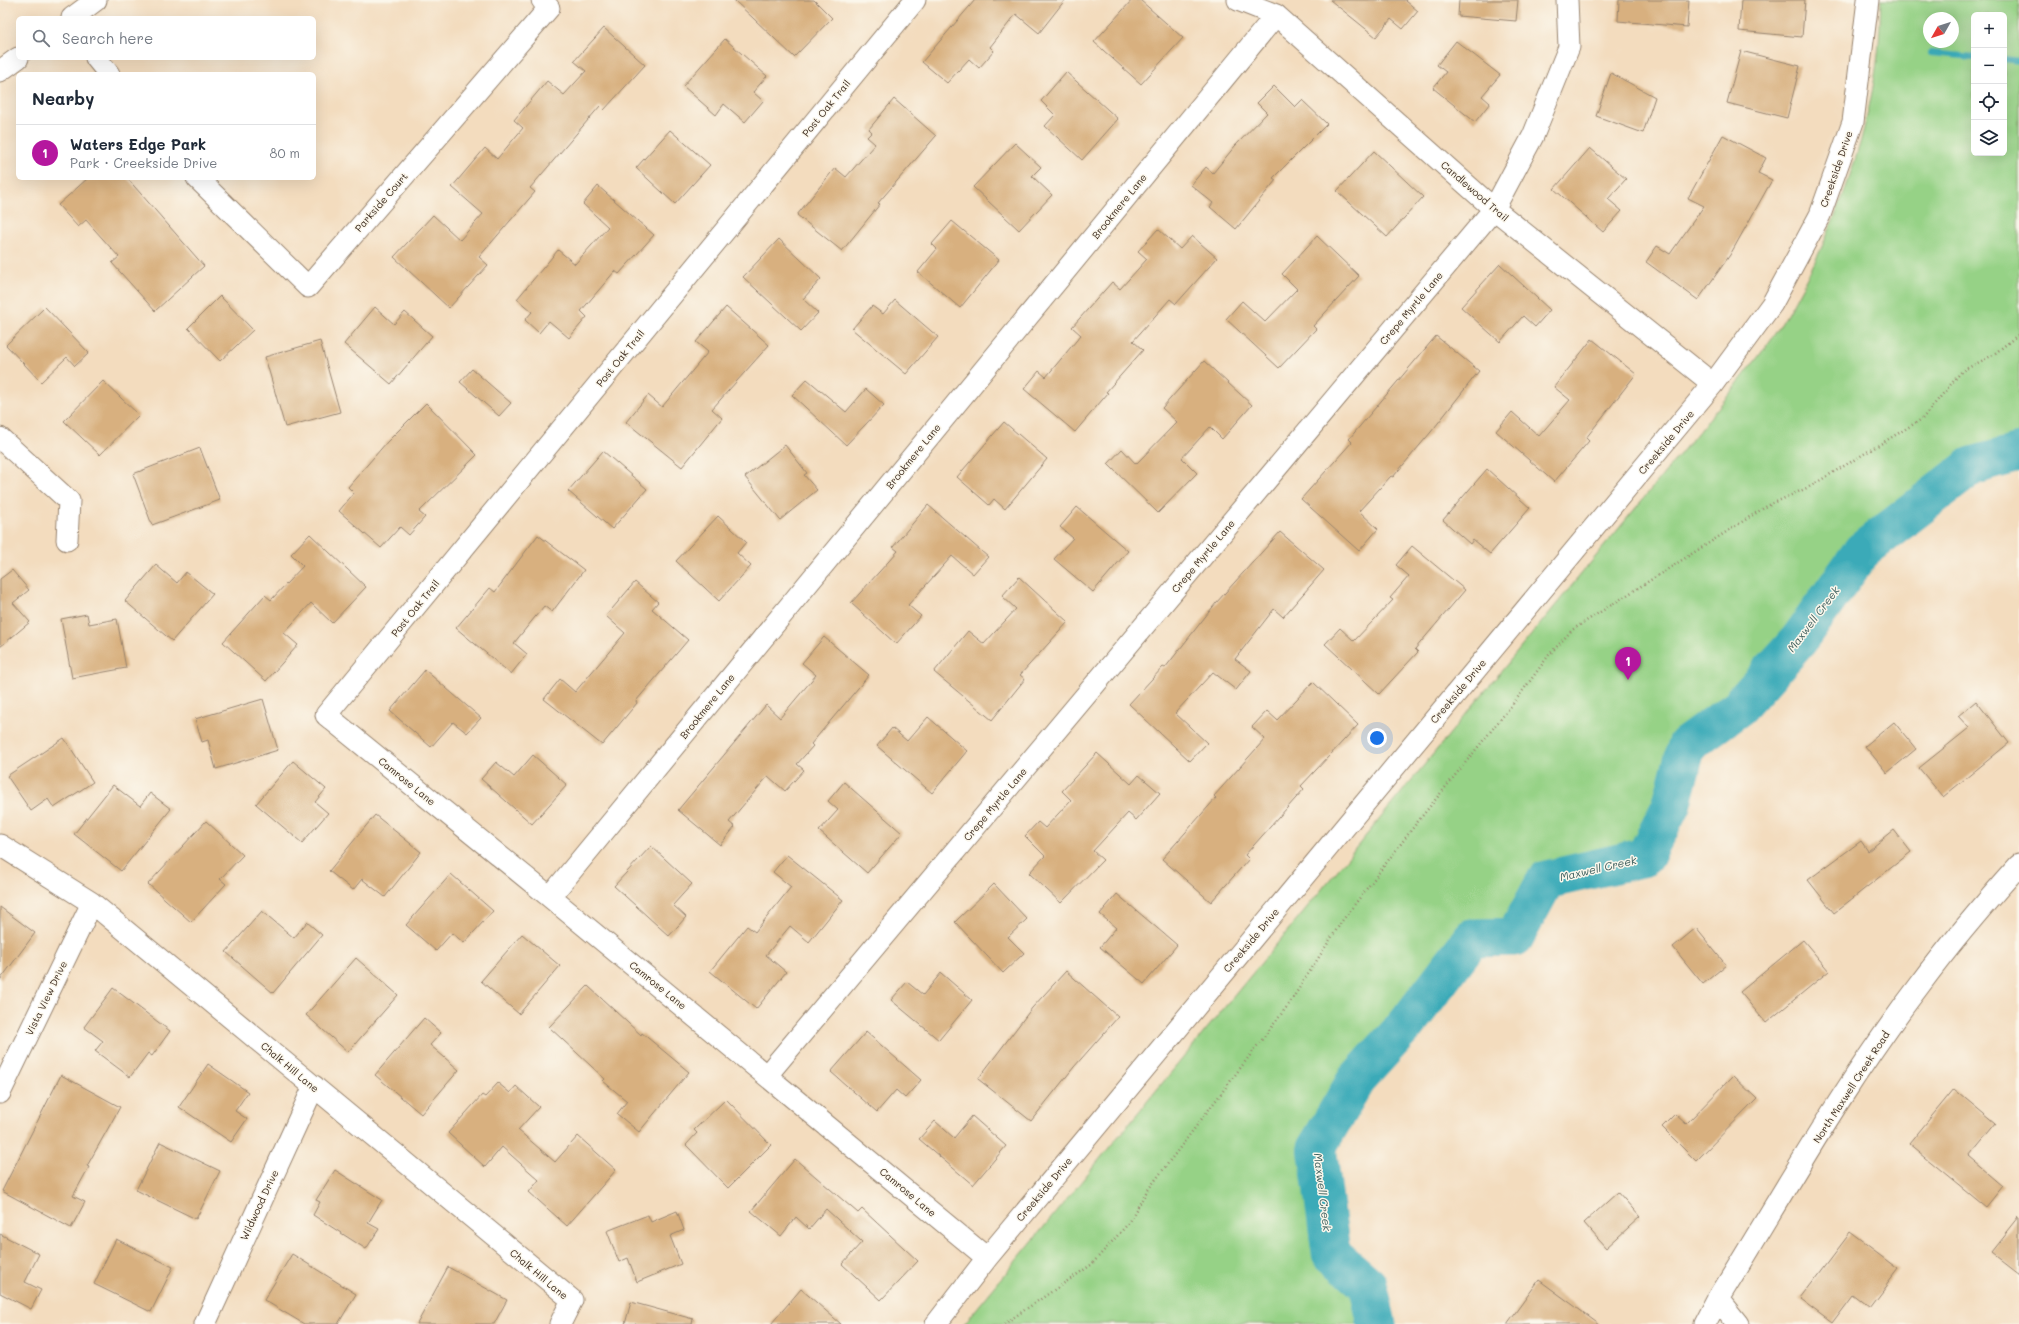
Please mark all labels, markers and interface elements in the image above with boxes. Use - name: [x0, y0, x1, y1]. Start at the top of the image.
- north arrow: [1923, 12, 1959, 48]
- map controls: [1971, 12, 2007, 156]
- button: +: [1971, 12, 2007, 48]
- search box: [16, 16, 316, 60]
- icon: search: [30, 27, 52, 49]
- text: Search here: [62, 28, 153, 48]
- button: −: [1971, 48, 2007, 84]
- street label: Post Oak Trail: [799, 77, 853, 139]
- button: locate: [1971, 84, 2007, 120]
- text: Nearby: [32, 87, 94, 109]
- button: layers: [1971, 120, 2007, 156]
- street label: Creekside Drive: [1816, 129, 1856, 209]
- text: Waters Edge Park: [70, 134, 206, 154]
- text: 1: [42, 144, 48, 161]
- text: 80 m: [270, 144, 300, 161]
- text: Park · Creekside Drive: [70, 154, 217, 171]
- street label: Candlewood Trail: [1438, 158, 1512, 224]
- street label: Parkside Court: [351, 169, 411, 235]
- street label: Brookmere Lane: [1088, 170, 1150, 242]
- street label: Crepe Myrtle Lane: [1376, 268, 1446, 348]
- street label: Post Oak Trail: [593, 327, 647, 389]
- street label: Creekside Drive: [1635, 407, 1697, 477]
- street label: Brookmere Lane: [882, 420, 944, 492]
- street label: Crepe Myrtle Lane: [1168, 516, 1238, 596]
- street label: Post Oak Trail: [388, 577, 442, 639]
- water label: Maxwell Creek: [1783, 583, 1843, 655]
- pin: 1: [1615, 647, 1641, 680]
- street label: Creekside Drive: [1427, 656, 1489, 726]
- street label: Brookmere Lane: [676, 670, 738, 742]
- your location: [1367, 728, 1387, 748]
- street label: Camrose Lane: [375, 754, 439, 808]
- street label: Crepe Myrtle Lane: [960, 764, 1030, 844]
- water label: Maxwell Creek: [1558, 852, 1638, 884]
- street label: Creekside Drive: [1220, 905, 1282, 975]
- street label: Vista View Drive: [22, 958, 70, 1038]
- street label: Camrose Lane: [626, 958, 690, 1012]
- street label: North Maxwell Creek Road: [1809, 1028, 1893, 1146]
- street label: Chalk Hill Lane: [258, 1039, 322, 1095]
- water label: Maxwell Creek: [1311, 1152, 1335, 1232]
- street label: Creekside Drive: [1013, 1154, 1075, 1224]
- street label: Camrose Lane: [877, 1164, 939, 1220]
- street label: Wildwood Drive: [237, 1167, 281, 1243]
- street label: Chalk Hill Lane: [507, 1246, 571, 1302]

